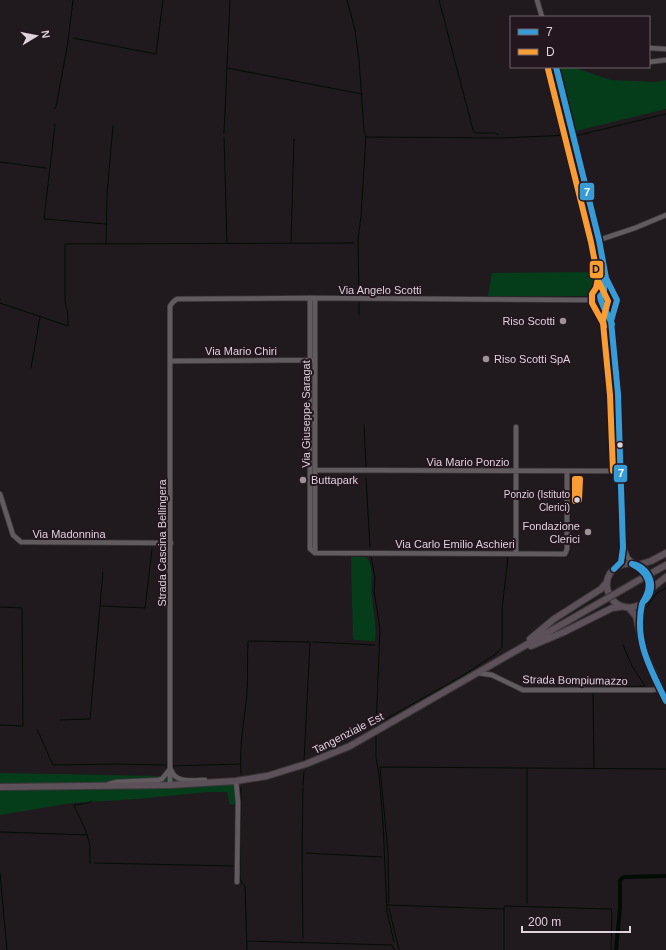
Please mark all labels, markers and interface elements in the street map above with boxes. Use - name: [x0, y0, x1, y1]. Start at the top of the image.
- north arrow: [16, 16, 56, 56]
- legend: [510, 16, 650, 68]
- text: 7: [546, 25, 553, 39]
- text: N: [39, 29, 52, 39]
- text: D: [546, 45, 555, 59]
- line badge: 7: [579, 182, 595, 201]
- text: 7: [584, 186, 590, 198]
- line badge: D: [589, 260, 604, 279]
- text: D: [592, 263, 600, 275]
- street label: Via Angelo Scotti: [339, 284, 421, 296]
- place label: Riso Scotti: [502, 315, 555, 327]
- marker: Riso Scotti: [558, 316, 568, 326]
- street label: Via Mario Chiri: [205, 345, 277, 357]
- place label: Riso Scotti SpA: [494, 353, 571, 365]
- marker: Riso Scotti SpA: [481, 354, 491, 364]
- street label: Via Giuseppe Saragat: [300, 360, 312, 468]
- unlabelled marker: [615, 440, 625, 450]
- street label: Via Mario Ponzio: [427, 456, 509, 468]
- line badge: 7: [613, 464, 628, 483]
- text: 7: [618, 467, 624, 479]
- place label: Buttapark: [311, 474, 359, 486]
- marker: Buttapark: [298, 475, 308, 485]
- street label: Strada Cascina Bellingera: [156, 479, 168, 607]
- place label: Ponzio (Istituto Clerici): [504, 489, 570, 513]
- marker: Ponzio (Istituto Clerici): [572, 495, 582, 505]
- place label: Fondazione Clerici: [523, 520, 580, 545]
- marker: Fondazione Clerici: [583, 527, 593, 537]
- street label: Via Madonnina: [32, 528, 106, 540]
- street label: Via Carlo Emilio Aschieri: [395, 538, 515, 550]
- street label: Strada Bompiumazzo: [522, 673, 628, 687]
- street label: Tangenziale Est: [311, 710, 385, 756]
- scale bar: [522, 908, 630, 934]
- text: 200 m: [528, 915, 561, 929]

